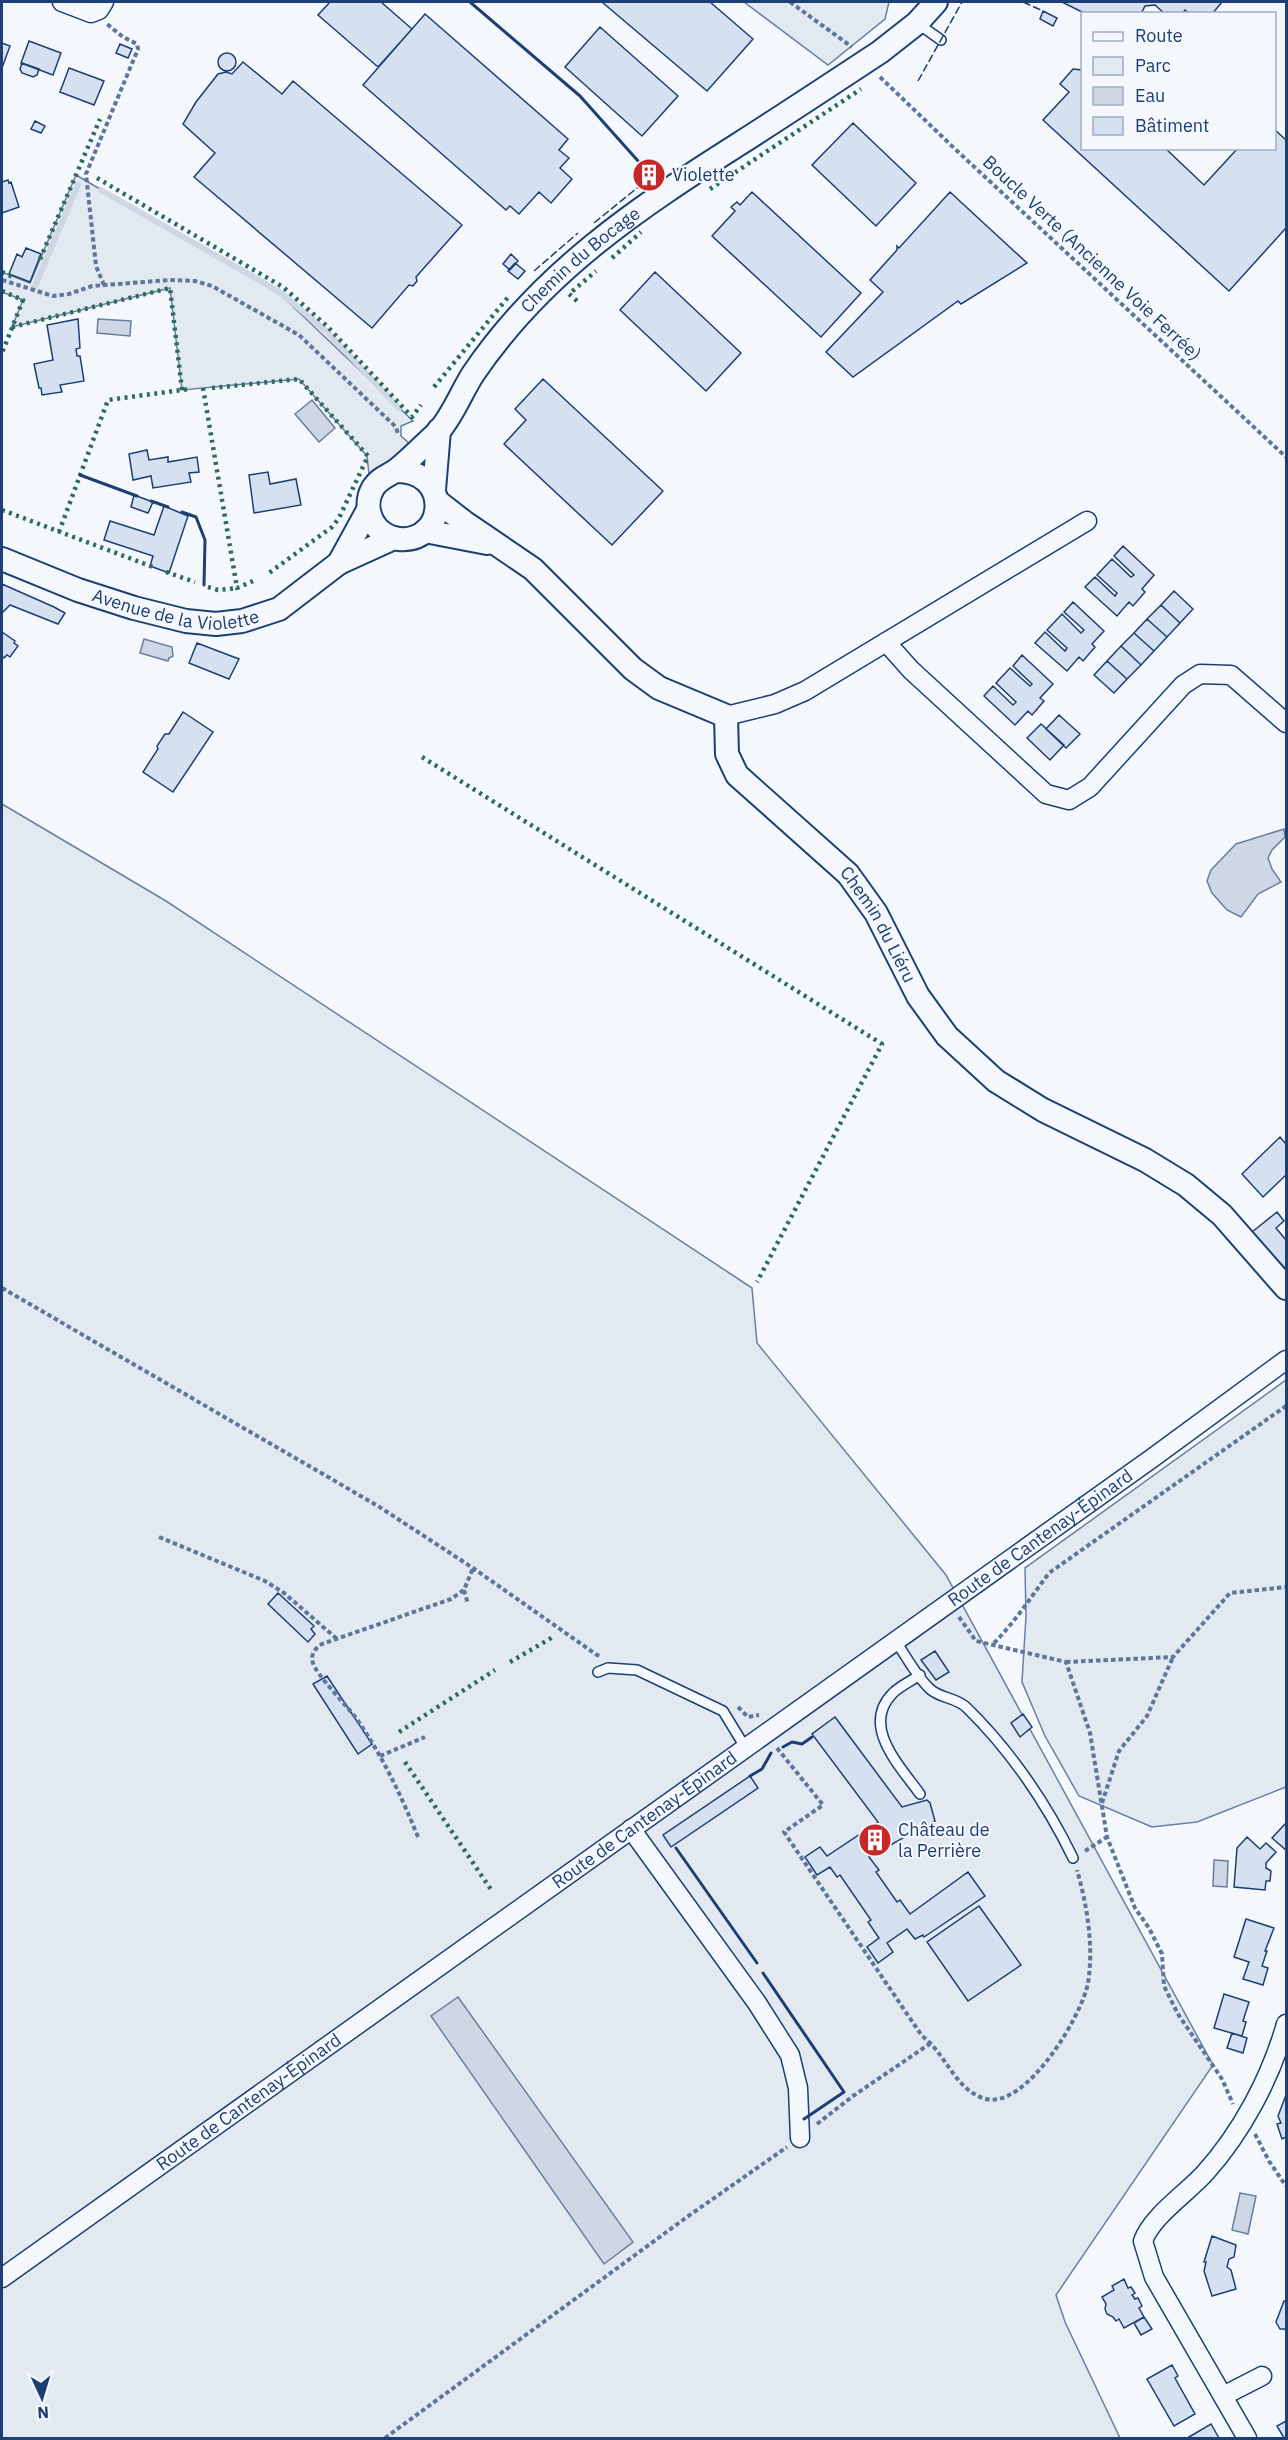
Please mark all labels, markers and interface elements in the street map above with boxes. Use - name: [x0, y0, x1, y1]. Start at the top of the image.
- legend: [1081, 12, 1276, 150]
- text: Route: [1135, 24, 1183, 47]
- text: Parc: [1135, 54, 1171, 77]
- text: Eau: [1135, 84, 1165, 107]
- text: Bâtiment: [1135, 114, 1209, 137]
- street label: Boucle Verte (Ancienne Voie Ferrée): [978, 150, 1207, 365]
- building icon: Violette: [631, 157, 667, 193]
- place label: Violette: [672, 163, 735, 186]
- street label: Chemin du Bocage: [515, 202, 644, 317]
- street label: Avenue de la Violette: [90, 583, 262, 635]
- street label: Chemin du Liéru: [836, 861, 921, 986]
- street label: Route de Cantenay-Épinard: [943, 1464, 1137, 1611]
- street label: Route de Cantenay-Épinard: [547, 1746, 741, 1893]
- place label: Château de la Perrière: [898, 1818, 990, 1862]
- building icon: Château de la Perrière: [857, 1822, 893, 1858]
- street label: Route de Cantenay-Épinard: [151, 2028, 345, 2175]
- north arrow: [12, 2368, 72, 2428]
- text: N: [37, 2403, 50, 2423]

